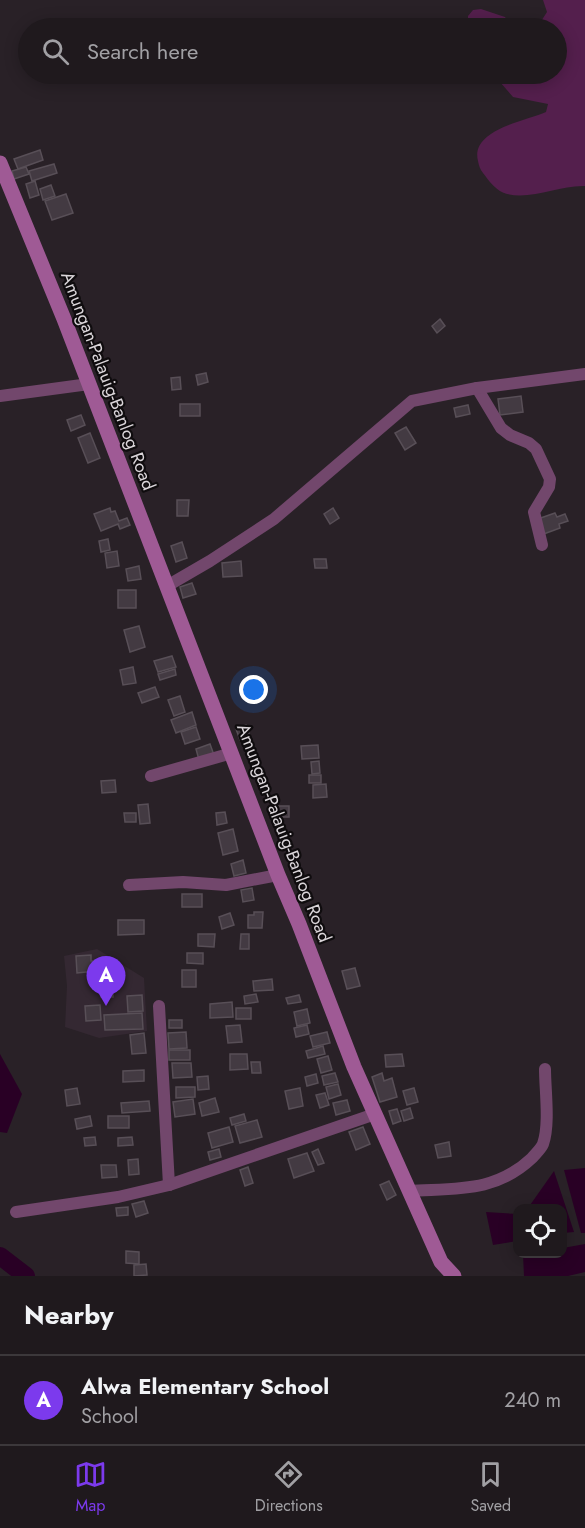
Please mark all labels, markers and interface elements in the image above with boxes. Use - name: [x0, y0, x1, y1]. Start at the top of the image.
- search box: [18, 18, 567, 84]
- icon: search: [39, 35, 72, 68]
- text: Search here: [87, 35, 198, 67]
- street label: Amungan-Palauig-Banlog Road: [54, 268, 162, 494]
- your location: [239, 675, 268, 704]
- street label: Amungan-Palauig-Banlog Road: [230, 720, 338, 946]
- pin: A: [86, 956, 126, 1006]
- map controls: [513, 1204, 567, 1258]
- button: locate: [513, 1204, 567, 1258]
- text: Nearby: [24, 1296, 113, 1334]
- text: Alwa Elementary School: [81, 1370, 329, 1402]
- text: A: [36, 1386, 51, 1415]
- text: 240 m: [504, 1386, 561, 1415]
- text: School: [81, 1402, 138, 1431]
- tab: Map: [74, 1458, 107, 1517]
- tab: Directions: [255, 1458, 323, 1517]
- tab: Saved: [470, 1458, 511, 1517]

